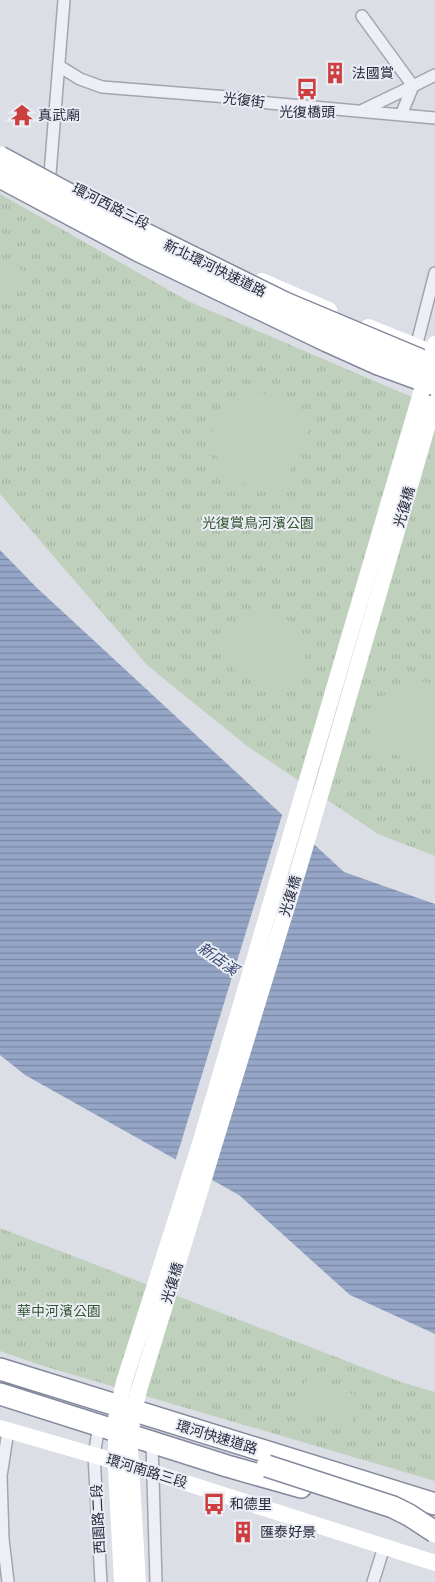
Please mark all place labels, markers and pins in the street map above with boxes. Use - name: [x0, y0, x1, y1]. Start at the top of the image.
- building icon: 法國賞: [322, 60, 348, 86]
- place label: 法國賞: [352, 63, 394, 83]
- bus stop icon: 光復橋頭: [294, 76, 320, 102]
- temple icon: 真武廟: [9, 102, 35, 128]
- place label: 光復橋頭: [279, 102, 335, 122]
- place label: 真武廟: [38, 105, 80, 125]
- bus stop icon: 和德里: [201, 1491, 227, 1517]
- place label: 和德里: [230, 1494, 272, 1514]
- building icon: 匯泰好景: [230, 1519, 256, 1545]
- place label: 匯泰好景: [260, 1522, 316, 1542]

